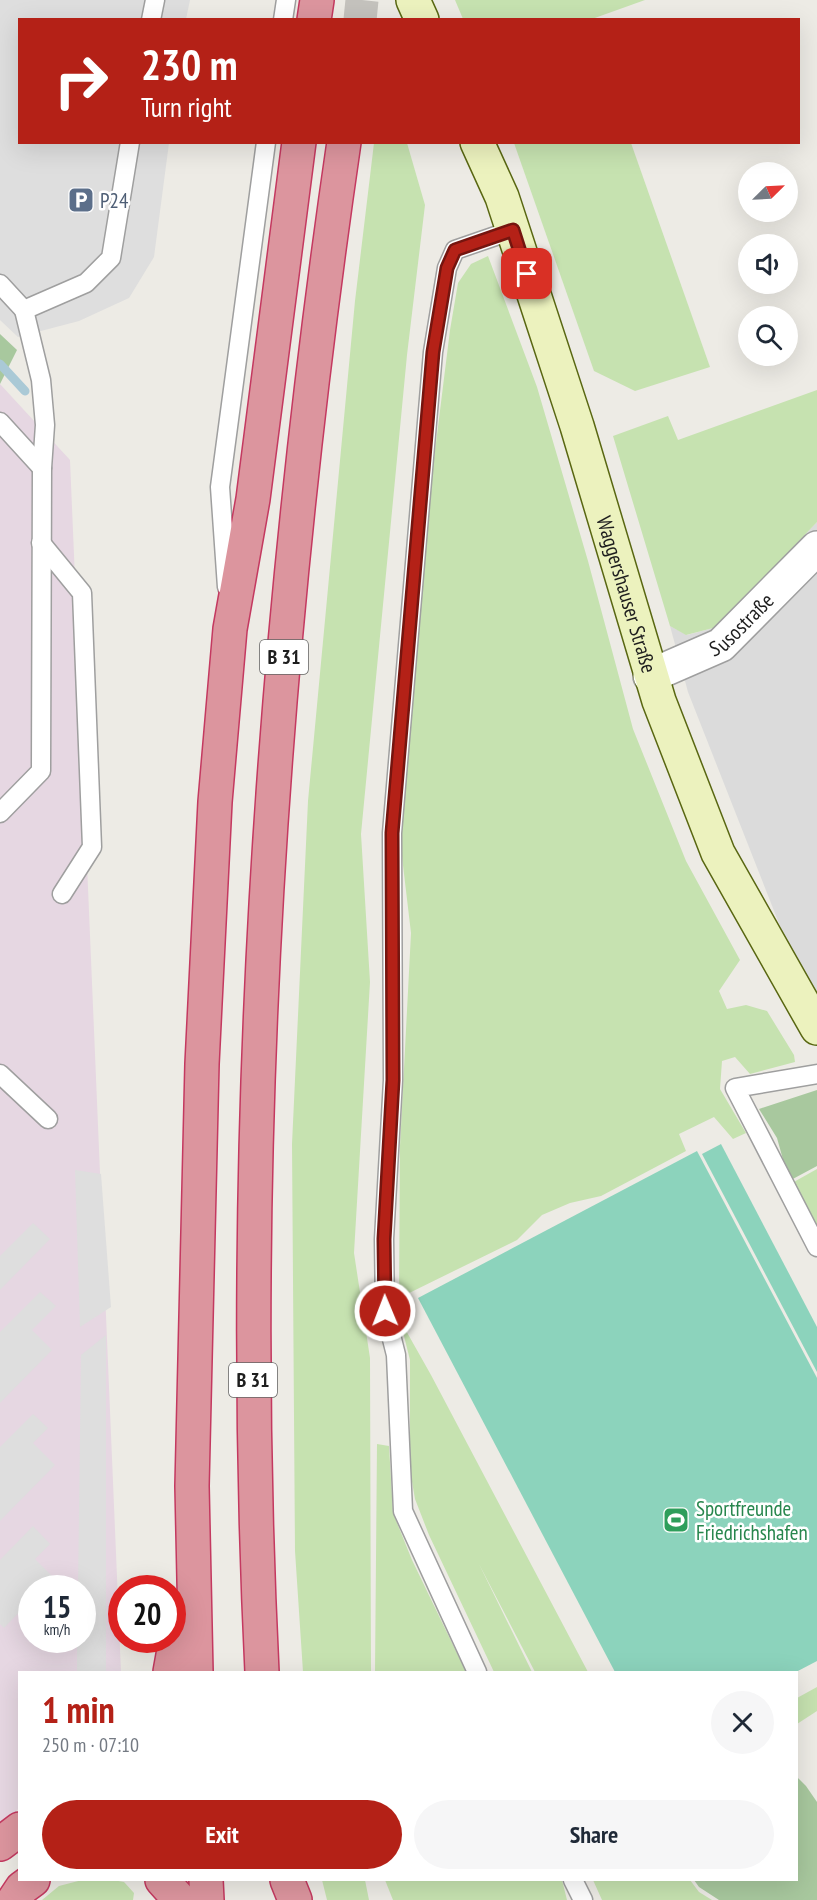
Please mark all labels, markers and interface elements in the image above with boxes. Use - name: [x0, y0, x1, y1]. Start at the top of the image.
- text: 230 m: [141, 37, 238, 92]
- icon: right: [42, 42, 120, 120]
- text: Turn right: [141, 90, 232, 124]
- north arrow: [738, 162, 798, 222]
- map controls: [738, 162, 798, 366]
- parking icon: P24: [66, 185, 96, 215]
- place label: P24: [100, 187, 129, 214]
- button: sound: [738, 234, 798, 294]
- pin: [501, 248, 552, 299]
- icon: arrive: [510, 257, 543, 290]
- button: search: [738, 306, 798, 366]
- street label: Waggershauser Straße: [591, 513, 663, 676]
- street label: Susostraße: [705, 587, 779, 662]
- road number: B 31: [260, 640, 308, 674]
- position arrow: [353, 1279, 417, 1343]
- road number: B 31: [229, 1363, 277, 1397]
- place label: Sportfreunde Friedrichshafen: [696, 1495, 808, 1546]
- sports icon: Sportfreunde Friedrichshafen: [661, 1505, 691, 1535]
- speed limit sign: 20: [108, 1575, 186, 1653]
- text: 15: [43, 1587, 71, 1626]
- text: km/h: [44, 1620, 70, 1639]
- text: 1 min: [42, 1686, 115, 1733]
- button: close: [711, 1691, 774, 1754]
- text: 250 m · 07:10: [42, 1732, 139, 1758]
- button: Exit: [42, 1800, 402, 1869]
- button: Share: [414, 1800, 774, 1869]

